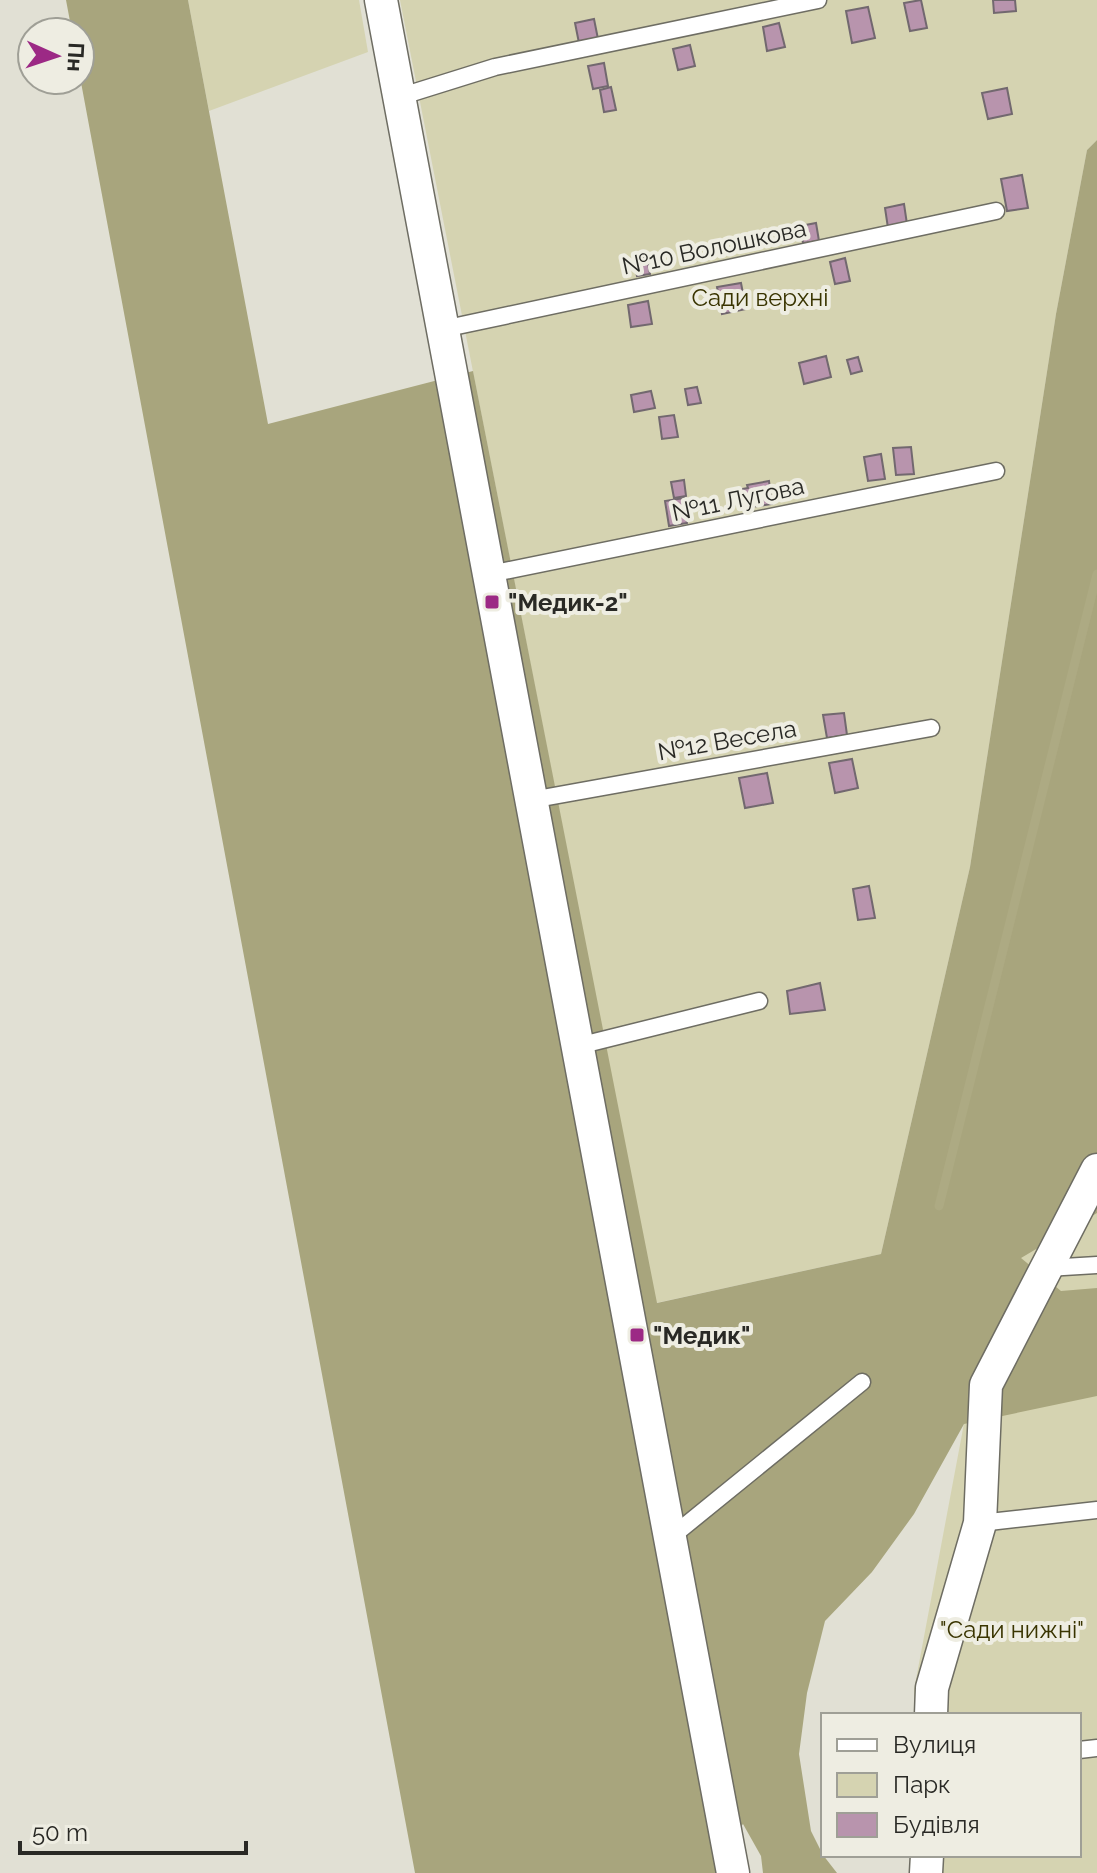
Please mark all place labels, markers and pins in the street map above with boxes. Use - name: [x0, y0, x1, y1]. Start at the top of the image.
- place label: "Медик-2": [508, 588, 628, 617]
- marker: "Медик-2": [483, 593, 501, 611]
- place label: "Медик": [653, 1321, 750, 1350]
- marker: "Медик": [628, 1326, 646, 1344]

